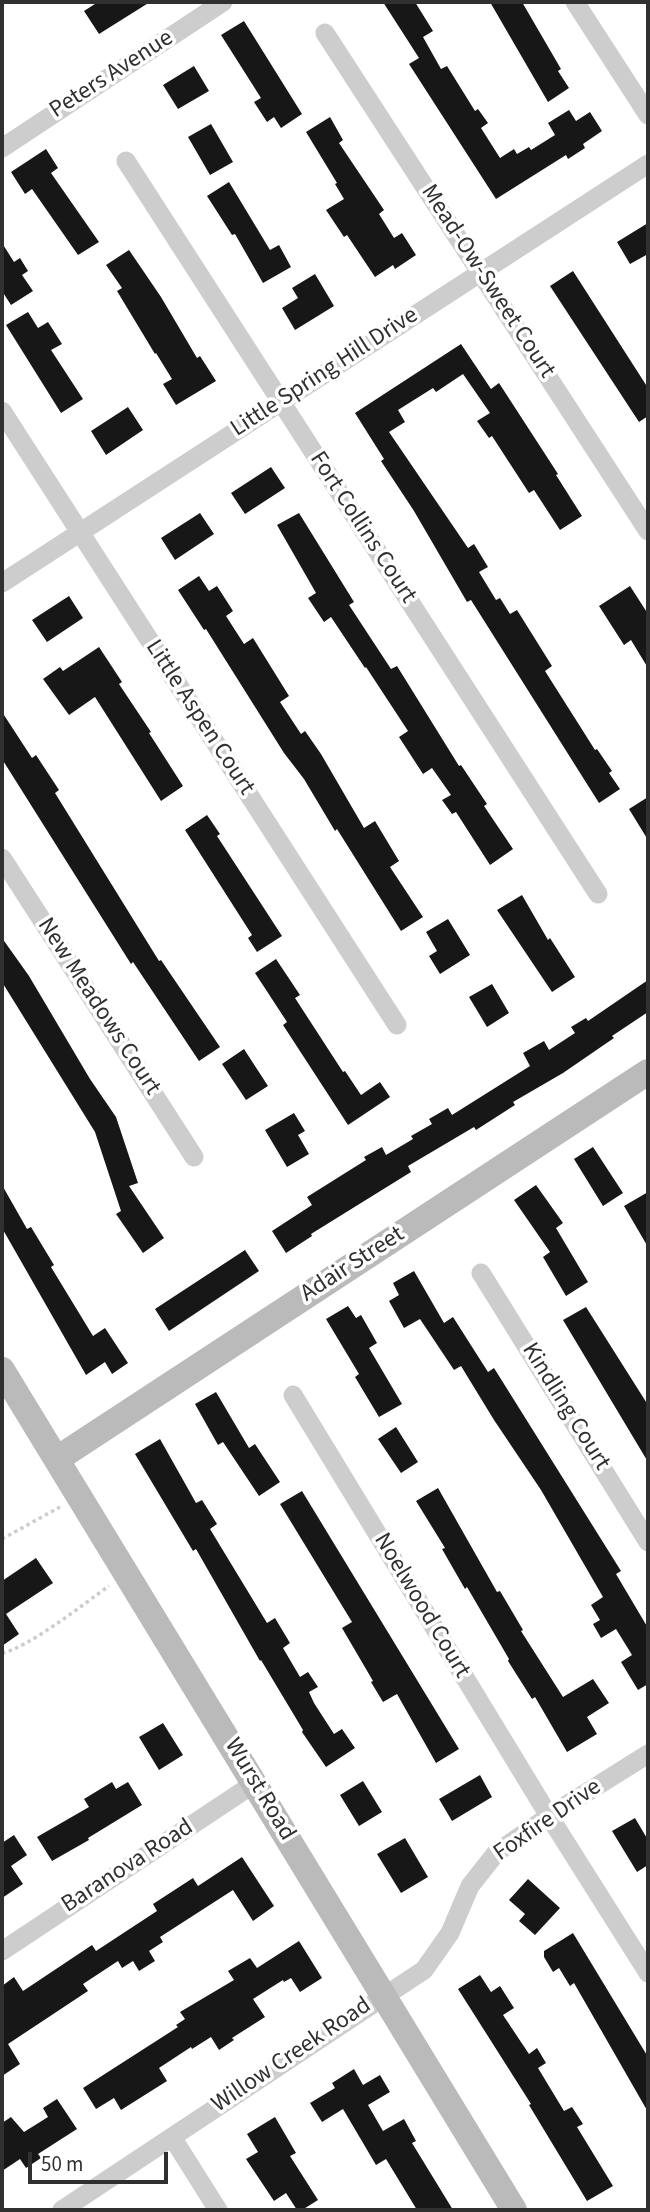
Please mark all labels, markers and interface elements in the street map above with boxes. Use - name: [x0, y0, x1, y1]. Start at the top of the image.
- street label: Peters Avenue: [45, 24, 179, 126]
- street label: Mead-Ow-Sweet Court: [414, 180, 560, 384]
- street label: Little Spring Hill Drive: [226, 302, 424, 444]
- street label: Fort Collins Court: [302, 447, 422, 609]
- street label: Little Aspen Court: [138, 635, 260, 801]
- street label: New Meadows Court: [30, 913, 166, 1101]
- street label: Adair Street: [296, 1221, 410, 1309]
- street label: Kindling Court: [515, 1338, 615, 1476]
- street label: Noelwood Court: [366, 1528, 476, 1684]
- street label: Wurst Road: [217, 1734, 301, 1846]
- street label: Foxfire Drive: [489, 1773, 607, 1869]
- street label: Baranova Road: [57, 1814, 199, 1920]
- street label: Willow Creek Road: [207, 1992, 377, 2120]
- scale bar: [32, 2138, 172, 2182]
- text: 50 m: [41, 2149, 83, 2179]

